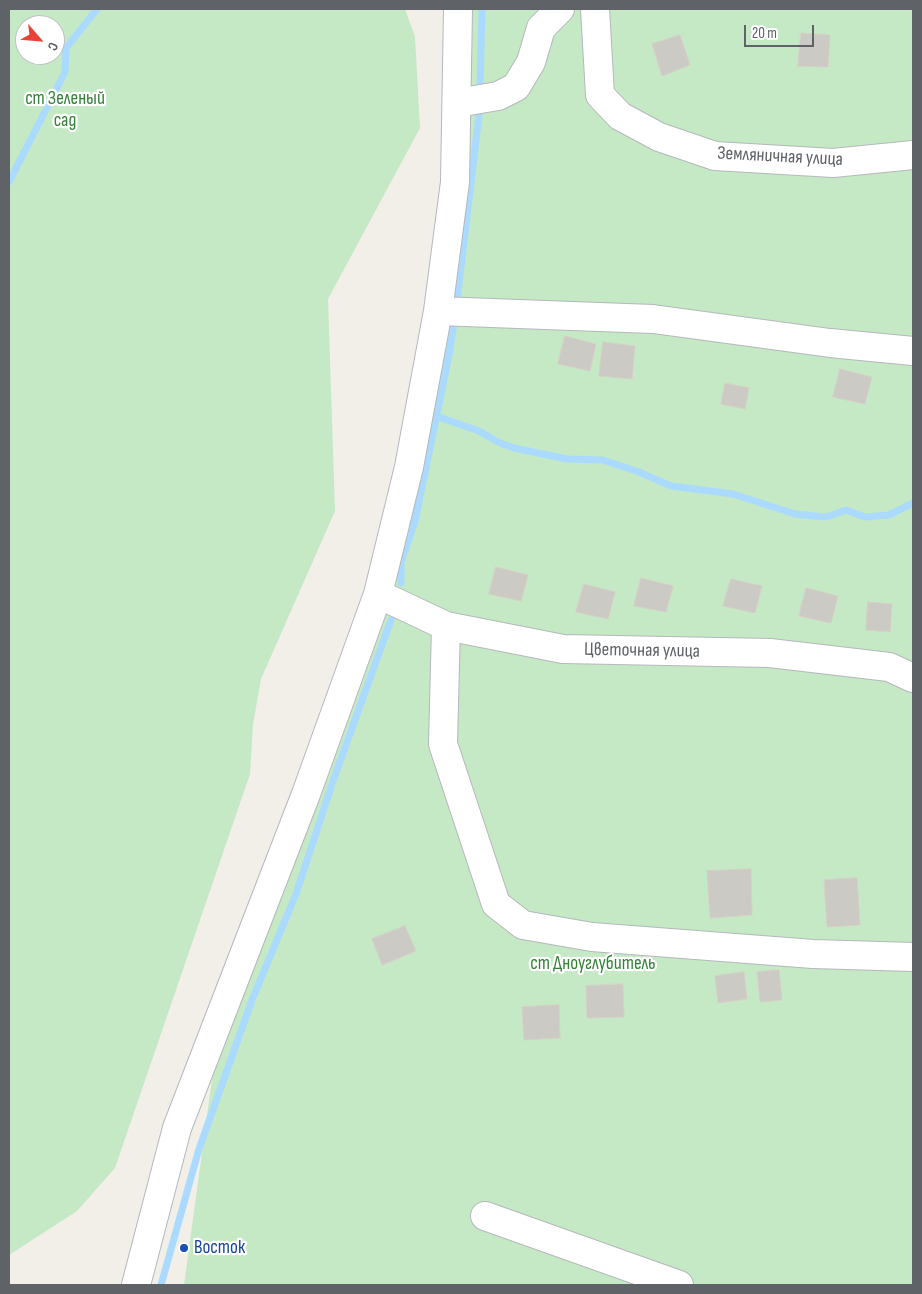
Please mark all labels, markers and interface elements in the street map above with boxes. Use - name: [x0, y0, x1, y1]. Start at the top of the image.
- north arrow: [15, 15, 65, 65]
- scale bar: [747, 15, 817, 47]
- text: 20 m: [752, 24, 777, 43]
- text: С: [44, 40, 62, 54]
- park label: ст Зеленый сад: [25, 88, 105, 132]
- street label: Земляничная улица: [717, 142, 843, 172]
- street label: Цветочная улица: [584, 639, 700, 663]
- park label: ст Дноуглубитель: [530, 953, 656, 975]
- place label: Восток: [194, 1237, 245, 1259]
- marker: Восток: [178, 1242, 190, 1254]

